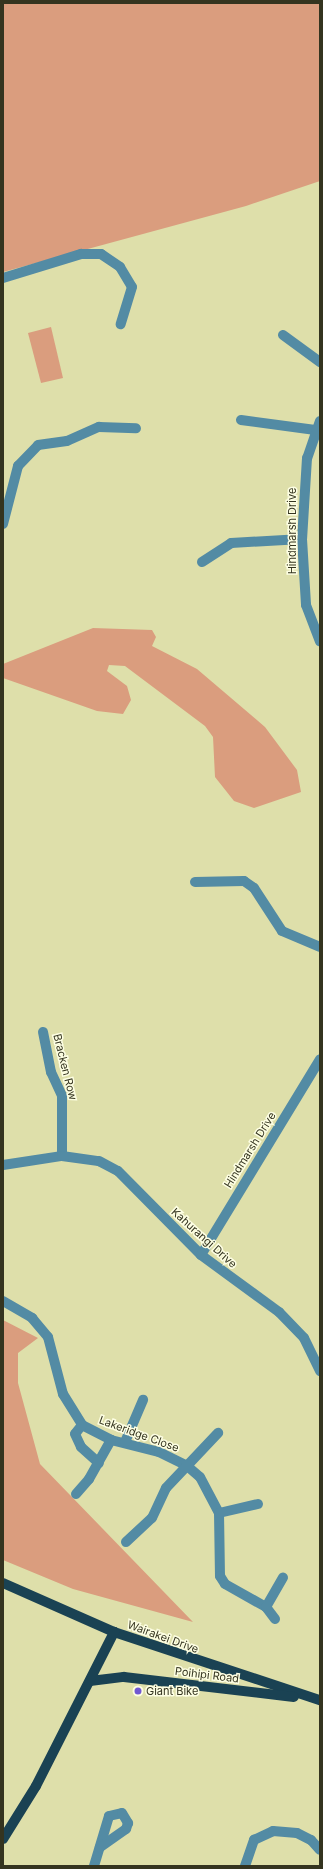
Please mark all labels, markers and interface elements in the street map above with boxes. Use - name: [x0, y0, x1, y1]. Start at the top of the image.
- street label: Hindmarsh Drive: [285, 488, 299, 574]
- street label: Bracken Row: [50, 1032, 80, 1102]
- street label: Hindmarsh Drive: [221, 1110, 279, 1190]
- street label: Kahurangi Drive: [169, 1205, 239, 1271]
- street label: Lakeridge Close: [97, 1413, 181, 1455]
- street label: Wairakei Drive: [126, 1618, 200, 1656]
- street label: Poihipi Road: [174, 1665, 240, 1685]
- place label: Giant Bike: [146, 1684, 198, 1698]
- marker: Giant Bike: [133, 1686, 143, 1696]

